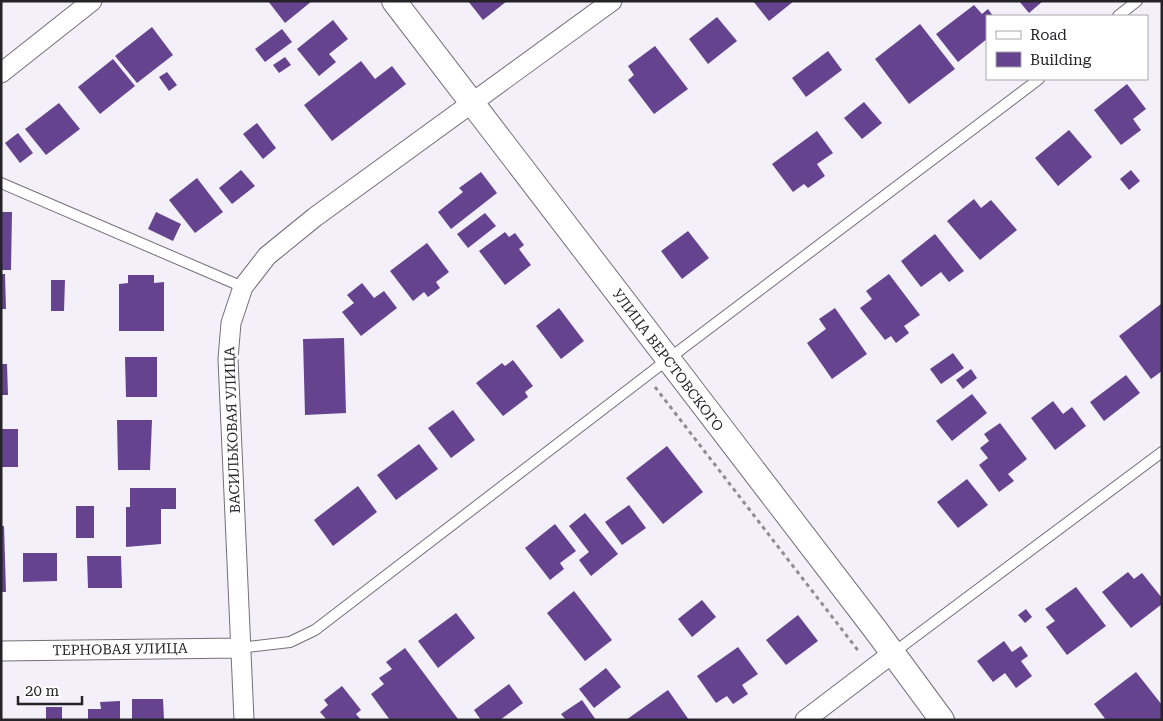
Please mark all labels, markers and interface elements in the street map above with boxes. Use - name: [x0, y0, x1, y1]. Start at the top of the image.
- legend: [986, 15, 1148, 80]
- text: Road: [1030, 26, 1067, 44]
- text: Building: [1030, 51, 1092, 69]
- street label: УЛИЦА ВЕРСТОВСКОГО: [609, 286, 727, 434]
- street label: ВАСИЛЬКОВАЯ УЛИЦА: [221, 346, 243, 514]
- street label: ТЕРНОВАЯ УЛИЦА: [52, 640, 188, 658]
- scale bar: [18, 674, 81, 706]
- text: 20 m: [25, 682, 60, 700]

